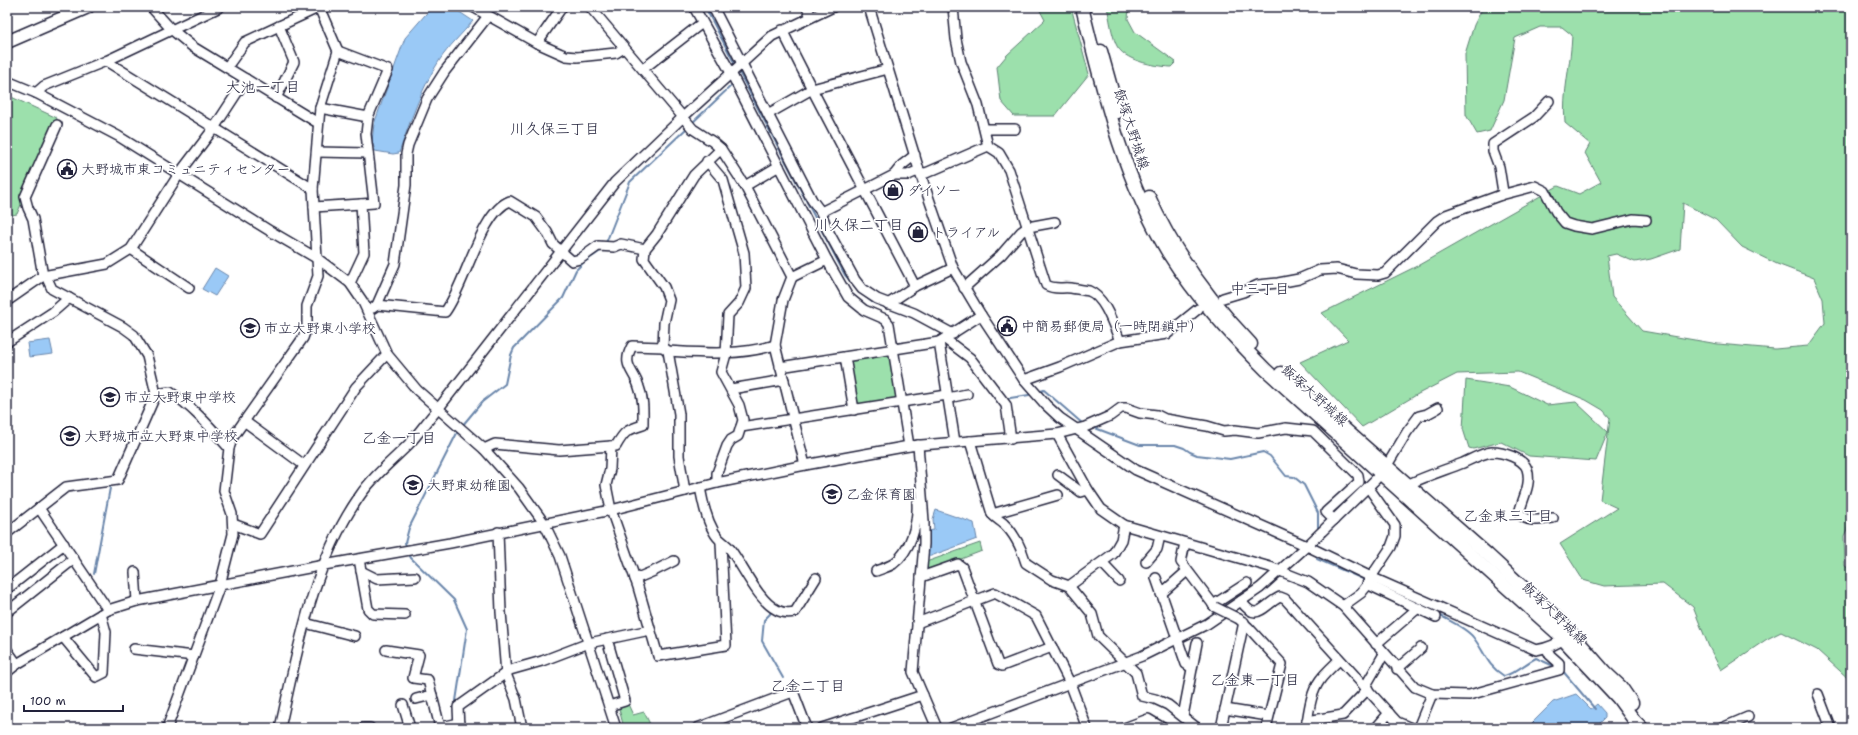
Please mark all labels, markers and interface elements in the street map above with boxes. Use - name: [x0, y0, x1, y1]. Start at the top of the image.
- district label: 大池一丁目: [225, 77, 301, 97]
- street label: 飯塚大野城線: [1110, 86, 1154, 172]
- district label: 川久保三丁目: [510, 119, 600, 139]
- public building icon: 大野城市東コミュニティセンター: [56, 158, 78, 180]
- place label: 大野城市東コミュニティセンター: [81, 160, 290, 178]
- shop icon: ダイソー: [882, 179, 904, 201]
- place label: ダイソー: [907, 181, 962, 199]
- district label: 川久保二丁目: [814, 215, 904, 235]
- shop icon: トライアル: [907, 221, 929, 243]
- place label: トライアル: [932, 223, 1001, 241]
- district label: 中三丁目: [1230, 279, 1290, 299]
- public building icon: 中簡易郵便局（一時閉鎖中）: [996, 315, 1018, 337]
- school or university icon: 市立大野東小学校: [239, 317, 261, 339]
- place label: 中簡易郵便局（一時閉鎖中）: [1021, 317, 1203, 335]
- place label: 市立大野東小学校: [264, 319, 376, 337]
- street label: 飯塚大野城線: [1278, 360, 1352, 430]
- school or university icon: 市立大野東中学校: [99, 386, 121, 408]
- place label: 市立大野東中学校: [124, 388, 236, 406]
- school or university icon: 大野城市立大野東中学校: [59, 425, 81, 447]
- place label: 大野城市立大野東中学校: [84, 427, 238, 445]
- district label: 乙金一丁目: [361, 428, 437, 448]
- school or university icon: 大野東幼稚園: [402, 474, 424, 496]
- place label: 大野東幼稚園: [427, 476, 511, 494]
- school or university icon: 乙金保育園: [821, 483, 843, 505]
- place label: 乙金保育園: [846, 485, 916, 503]
- district label: 乙金東三丁目: [1463, 506, 1553, 526]
- street label: 飯塚大野城線: [1519, 577, 1591, 649]
- district label: 乙金東一丁目: [1210, 670, 1300, 690]
- district label: 乙金二丁目: [770, 676, 846, 696]
- scale bar: [24, 687, 123, 713]
- text: 100 m: [30, 693, 66, 709]

